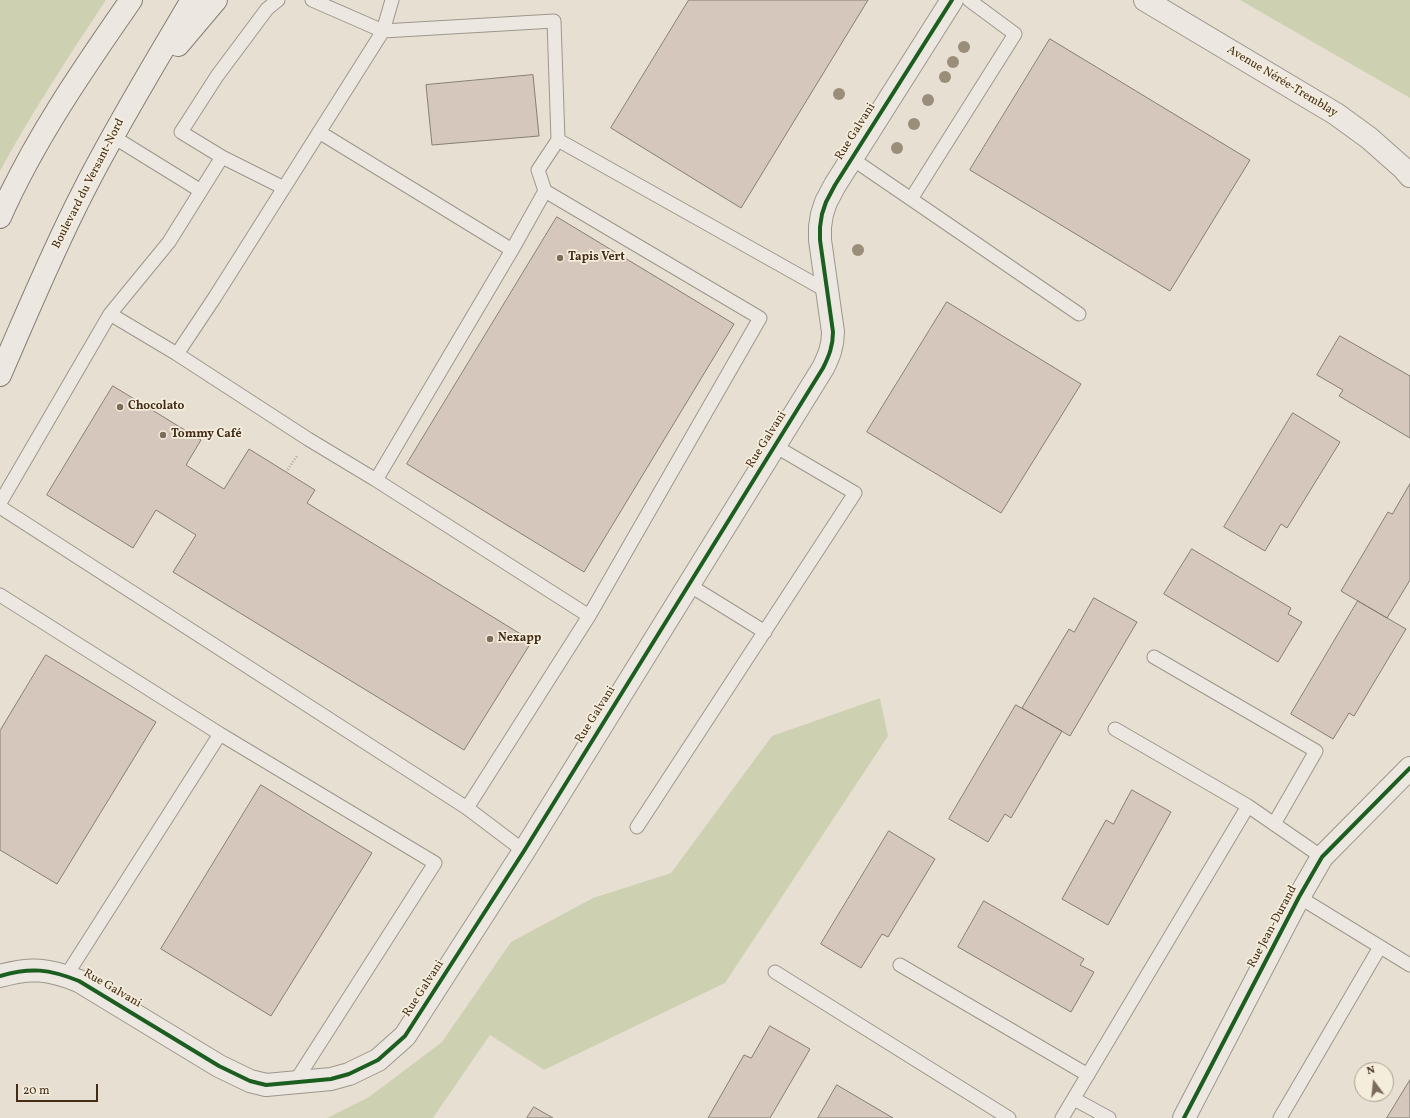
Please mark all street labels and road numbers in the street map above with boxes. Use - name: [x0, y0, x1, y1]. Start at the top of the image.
- street label: Avenue Nérée-Tremblay: [1224, 43, 1340, 121]
- street label: Rue Galvani: [833, 101, 879, 163]
- street label: Boulevard du Versant-Nord: [50, 117, 128, 251]
- street label: Rue Galvani: [744, 409, 790, 471]
- street label: Rue Galvani: [573, 684, 619, 746]
- street label: Rue Jean-Durand: [1245, 883, 1301, 971]
- street label: Rue Galvani: [400, 958, 448, 1020]
- street label: Rue Galvani: [80, 967, 144, 1011]

